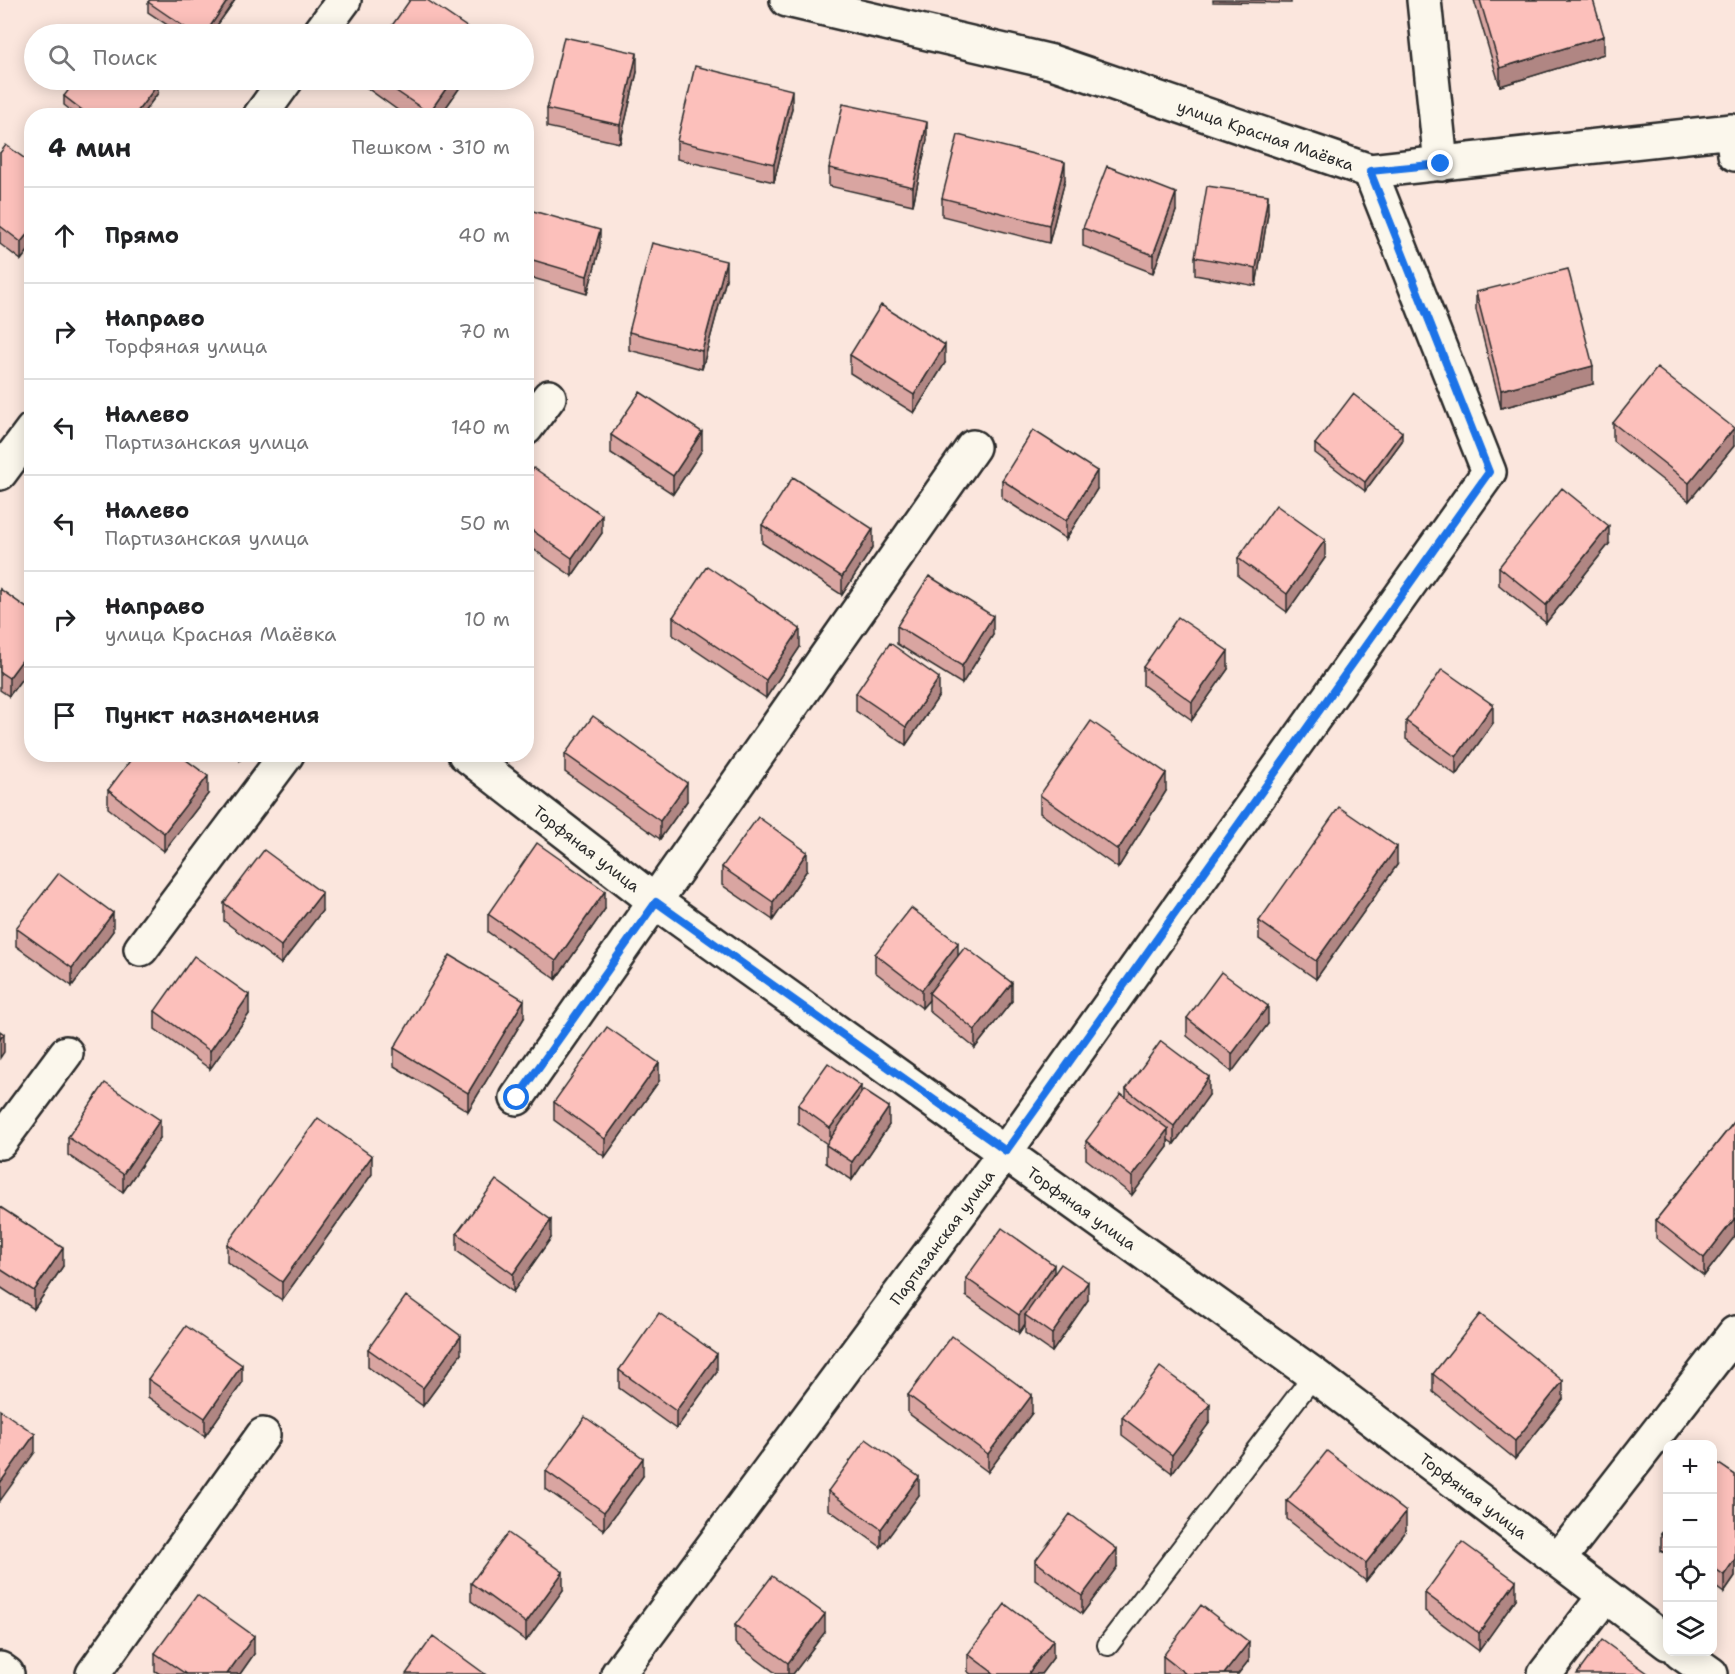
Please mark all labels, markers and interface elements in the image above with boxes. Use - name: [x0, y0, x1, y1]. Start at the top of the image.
- search box: [24, 24, 534, 90]
- icon: search: [45, 41, 78, 74]
- text: Поиск: [93, 43, 157, 72]
- street label: улица Красная Маёвка: [1174, 96, 1357, 176]
- text: 4 мин: [48, 130, 131, 165]
- text: Пешком · 310 m: [352, 134, 510, 160]
- route end: [1427, 150, 1453, 176]
- icon: ahead: [48, 219, 81, 252]
- text: Прямо: [105, 221, 179, 250]
- text: 40 m: [458, 222, 510, 248]
- text: Направо: [105, 304, 205, 333]
- icon: right: [48, 315, 81, 348]
- text: 70 m: [458, 318, 510, 344]
- text: Торфяная улица: [105, 333, 267, 359]
- text: Налево: [105, 400, 189, 429]
- icon: left: [48, 411, 81, 444]
- text: 140 m: [451, 414, 510, 440]
- text: Партизанская улица: [105, 429, 309, 455]
- text: Налево: [105, 496, 189, 525]
- icon: left: [48, 507, 81, 540]
- text: 50 m: [460, 510, 510, 536]
- text: Партизанская улица: [105, 525, 309, 551]
- text: Направо: [105, 592, 205, 621]
- icon: right: [48, 603, 81, 636]
- text: 10 m: [464, 606, 510, 632]
- text: улица Красная Маёвка: [105, 621, 337, 647]
- icon: arrive: [48, 699, 81, 732]
- text: Пункт назначения: [105, 701, 319, 730]
- street label: Торфяная улица: [529, 801, 644, 897]
- route start: [503, 1084, 529, 1110]
- street label: Торфяная улица: [1023, 1162, 1140, 1255]
- street label: Партизанская улица: [886, 1166, 1000, 1309]
- map controls: [1663, 1440, 1717, 1656]
- button: +: [1663, 1440, 1717, 1494]
- street label: Торфяная улица: [1415, 1449, 1531, 1544]
- button: −: [1663, 1494, 1717, 1548]
- button: locate: [1663, 1548, 1717, 1602]
- button: layers: [1663, 1602, 1717, 1656]

